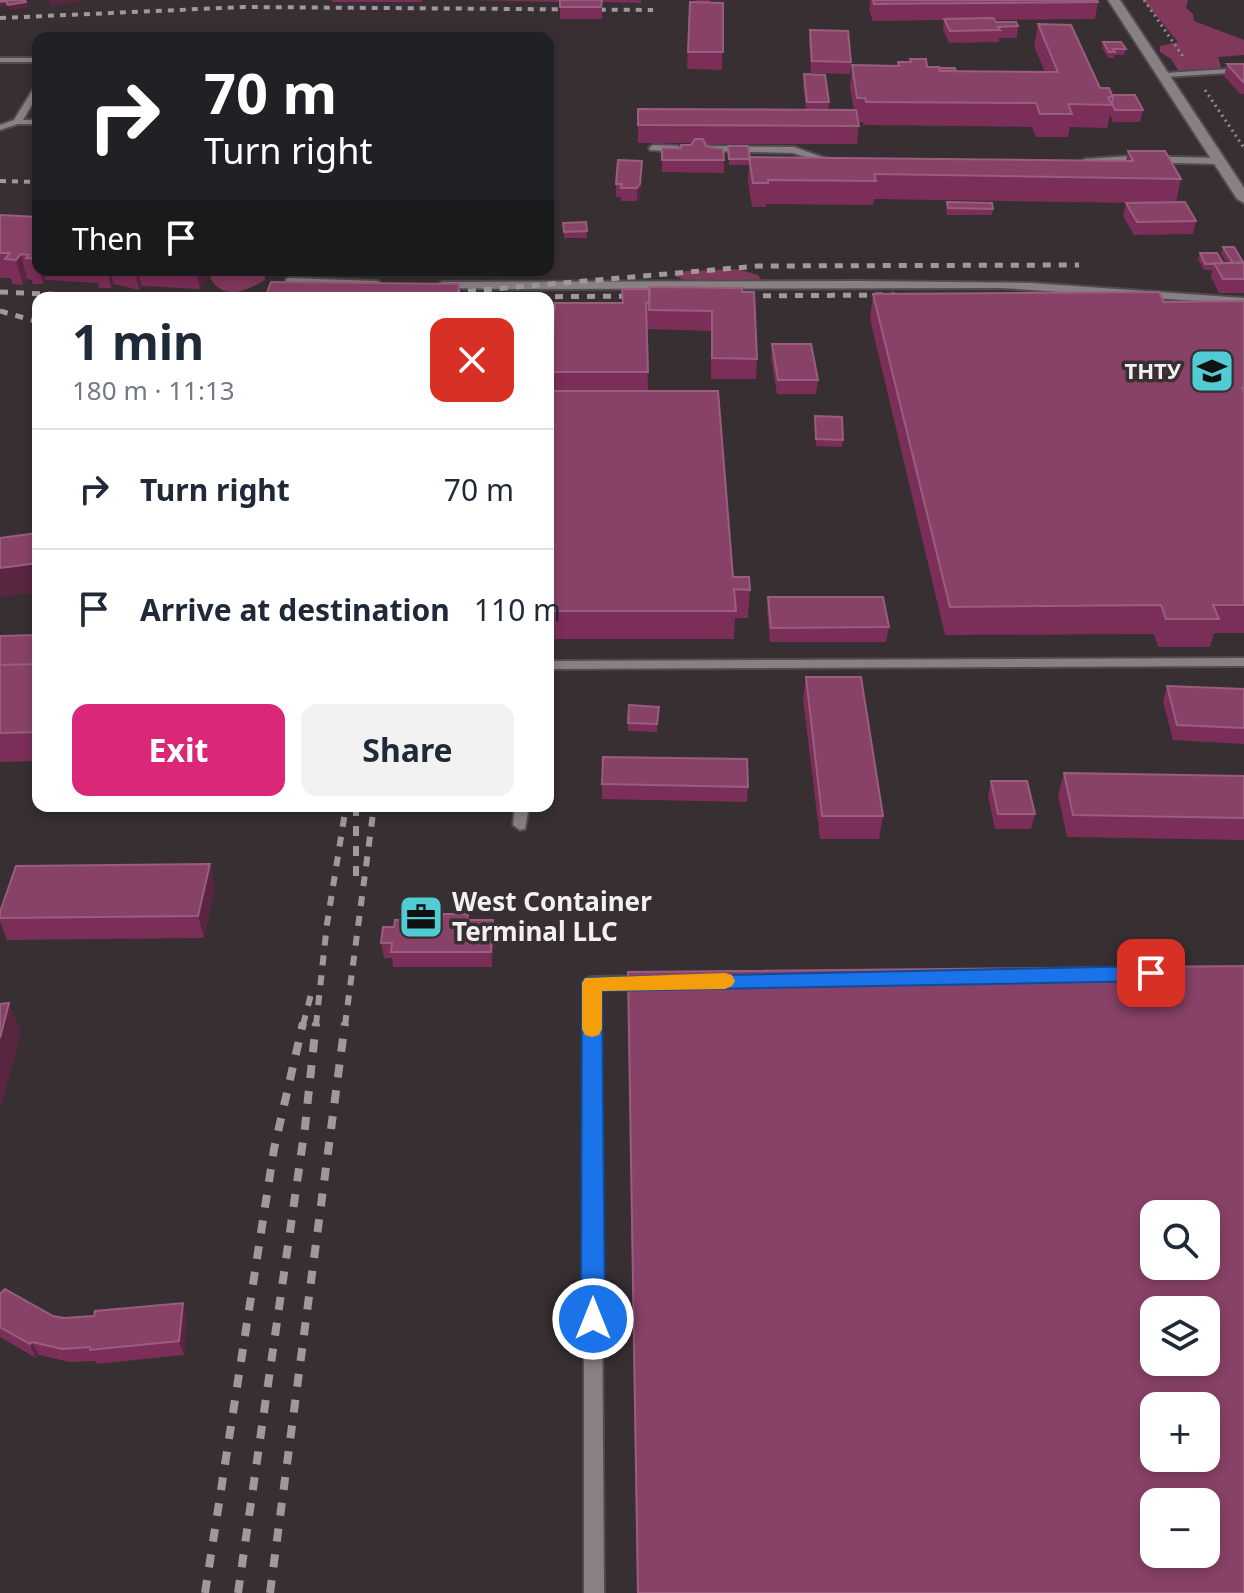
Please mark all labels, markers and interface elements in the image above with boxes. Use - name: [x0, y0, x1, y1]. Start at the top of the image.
- text: 70 m: [204, 54, 337, 130]
- icon: right: [72, 64, 176, 168]
- text: Turn right: [204, 126, 372, 175]
- icon: arrive: [159, 216, 203, 260]
- text: Then: [72, 218, 143, 259]
- text: 1 min: [72, 309, 204, 374]
- button: close: [430, 318, 514, 402]
- school or university icon: ТНТУ: [1188, 347, 1236, 395]
- place label: ТНТУ: [1124, 355, 1182, 385]
- text: 180 m · 11:13: [72, 372, 235, 408]
- icon: right: [72, 467, 116, 511]
- text: Turn right: [140, 469, 290, 510]
- text: 70 m: [444, 469, 514, 510]
- icon: arrive: [72, 587, 116, 631]
- text: Arrive at destination: [140, 589, 450, 630]
- text: 110 m: [474, 589, 561, 630]
- button: Exit: [72, 704, 285, 796]
- button: Share: [301, 704, 514, 796]
- place label: West Container Terminal LLC: [452, 883, 652, 949]
- office icon: West Container Terminal LLC: [397, 893, 445, 941]
- pin: [1117, 939, 1185, 1007]
- icon: arrive: [1129, 951, 1173, 995]
- map controls: [1140, 1200, 1220, 1568]
- button: search: [1140, 1200, 1220, 1280]
- position arrow: [551, 1277, 635, 1361]
- button: layers: [1140, 1296, 1220, 1376]
- button: +: [1140, 1392, 1220, 1472]
- button: −: [1140, 1488, 1220, 1568]

